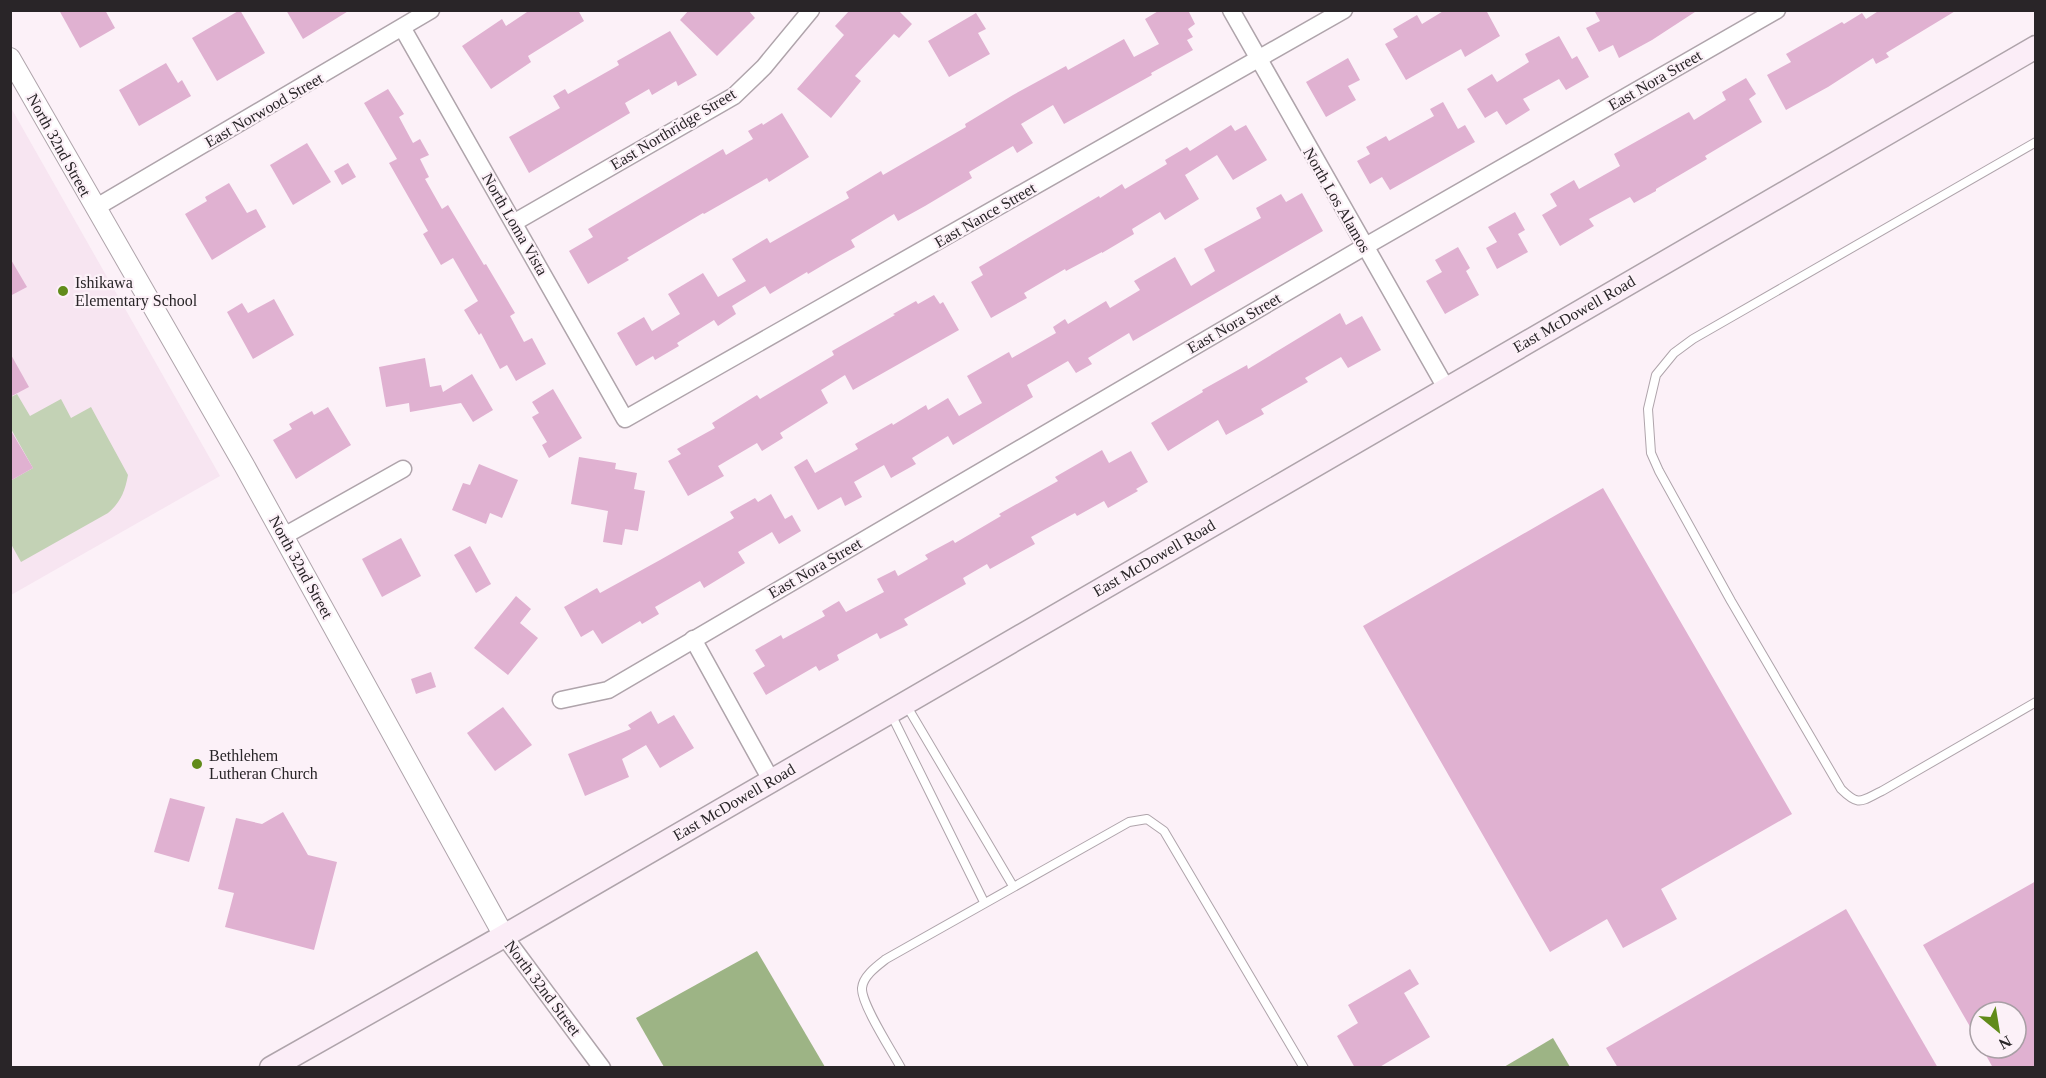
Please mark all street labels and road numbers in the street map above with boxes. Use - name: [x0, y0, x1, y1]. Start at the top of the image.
- street label: East Nora Street: [1605, 46, 1705, 114]
- street label: East Norwood Street: [202, 69, 326, 151]
- street label: East Northridge Street: [607, 85, 740, 174]
- street label: North 32nd Street: [24, 91, 94, 200]
- street label: North Los Alamos: [1300, 145, 1374, 255]
- street label: North Loma Vista: [479, 170, 551, 278]
- street label: East Nance Street: [932, 179, 1039, 251]
- street label: East McDowell Road: [1510, 272, 1638, 356]
- street label: East Nora Street: [1184, 289, 1284, 357]
- street label: North 32nd Street: [266, 513, 336, 622]
- street label: East McDowell Road: [1090, 516, 1218, 600]
- street label: East Nora Street: [765, 534, 865, 602]
- street label: East McDowell Road: [670, 760, 798, 844]
- street label: North 32nd Street: [502, 937, 585, 1039]

